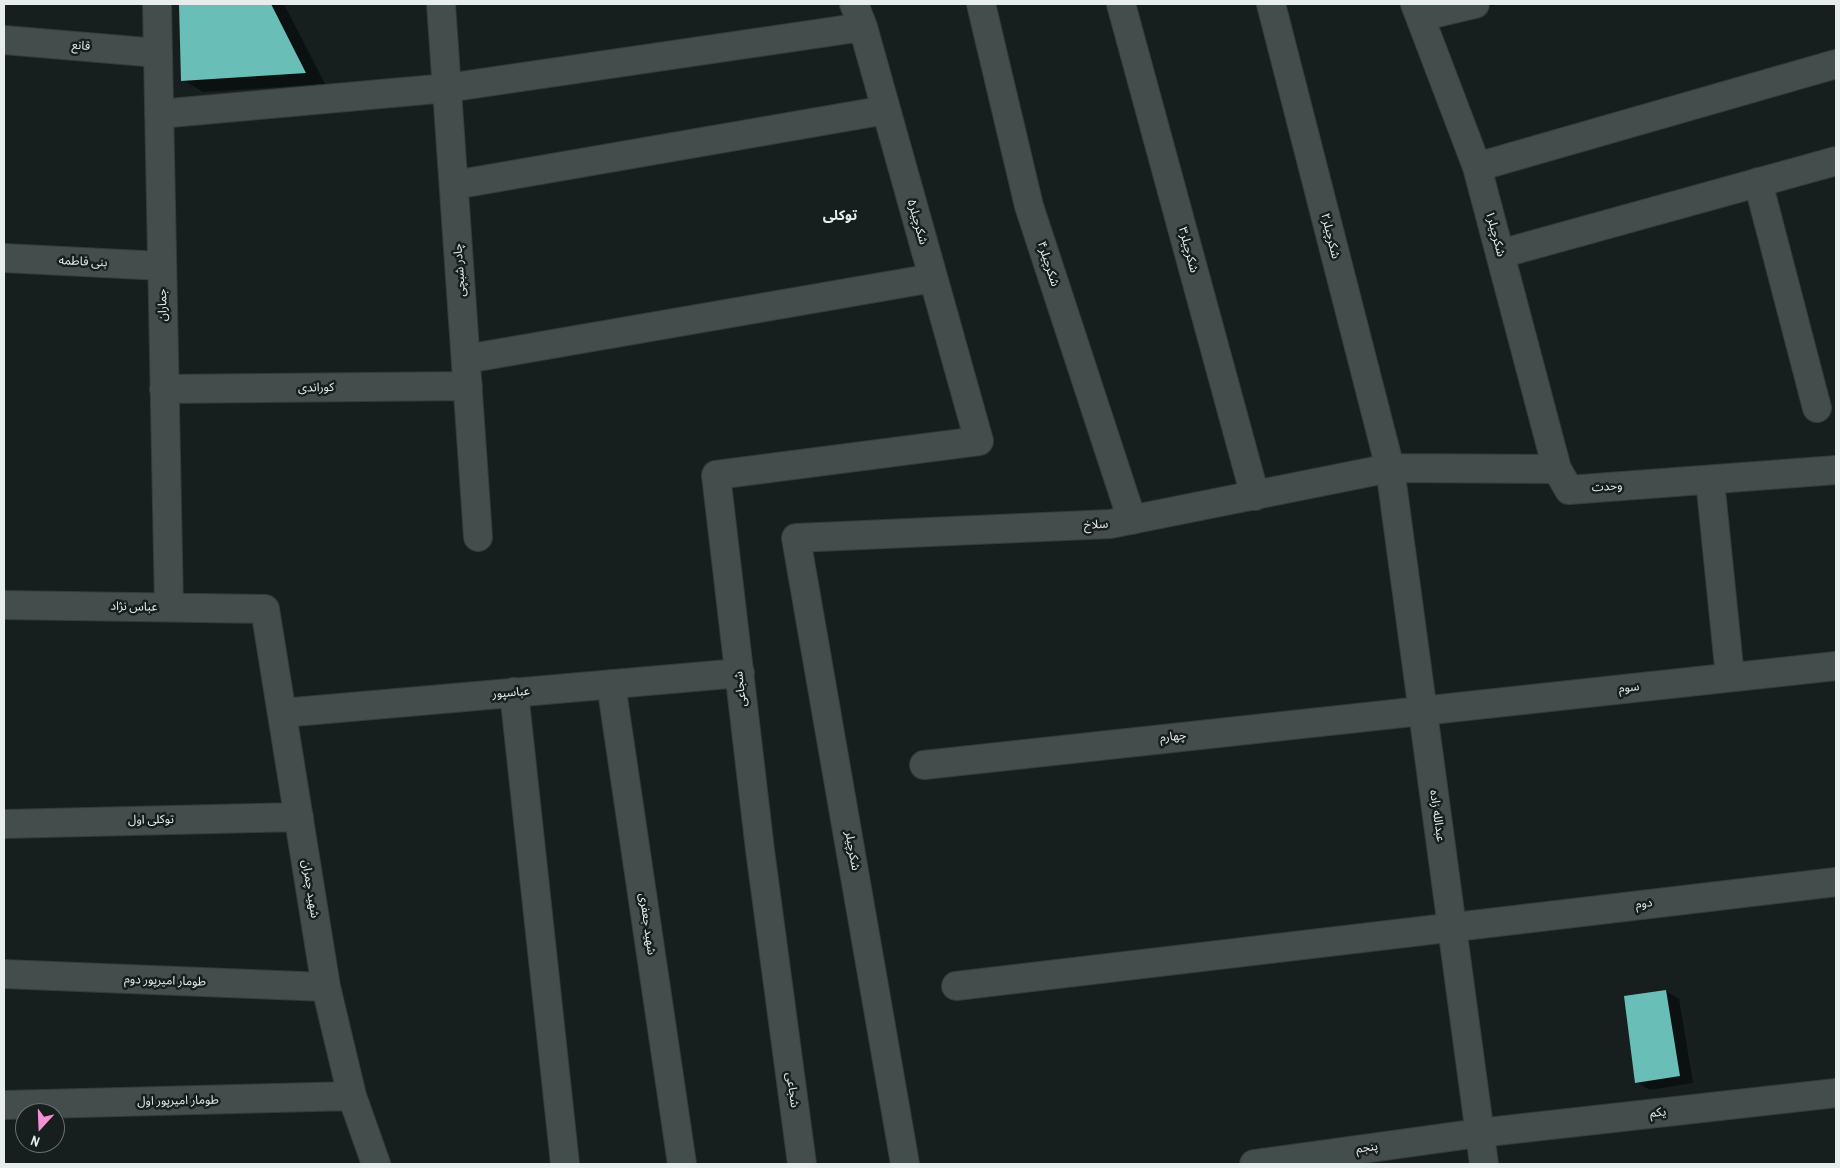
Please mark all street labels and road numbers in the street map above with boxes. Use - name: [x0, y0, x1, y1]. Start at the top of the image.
- street label: قانع: [71, 38, 91, 54]
- street label: شکرچیلر۵: [904, 198, 930, 246]
- street label: شکرچیلر۱: [1482, 210, 1508, 258]
- street label: شکرچیلر۲: [1317, 212, 1343, 260]
- street label: شکرچیلر۳: [1175, 226, 1201, 274]
- street label: شکرچیلر۴: [1034, 240, 1062, 288]
- street label: چادر شبچی: [451, 243, 469, 297]
- street label: بنی فاطمه: [58, 254, 108, 270]
- street label: جماران: [156, 289, 170, 321]
- street label: کوراندی: [298, 380, 334, 396]
- street label: وحدت: [1591, 479, 1623, 495]
- street label: سلاخ: [1084, 517, 1108, 533]
- street label: عباس نژاد: [110, 599, 158, 615]
- street label: شجاعی: [732, 671, 750, 707]
- street label: سوم: [1618, 680, 1640, 696]
- street label: عباسپور: [492, 684, 530, 702]
- street label: چهارم: [1159, 728, 1187, 746]
- street label: عبدالله زاده: [1426, 789, 1448, 843]
- street label: توکلی اول: [128, 812, 174, 828]
- street label: شکرچیلر: [841, 830, 863, 872]
- street label: شهید چمران: [298, 859, 322, 919]
- street label: شهید جعفری: [636, 892, 658, 956]
- street label: دوم: [1635, 896, 1653, 912]
- street label: طومار امیرپور دوم: [124, 972, 206, 990]
- street label: شجاعی: [782, 1071, 802, 1109]
- street label: طومار امیرپور اول: [137, 1093, 219, 1109]
- street label: یکم: [1649, 1105, 1667, 1121]
- street label: پنجم: [1355, 1139, 1379, 1157]

